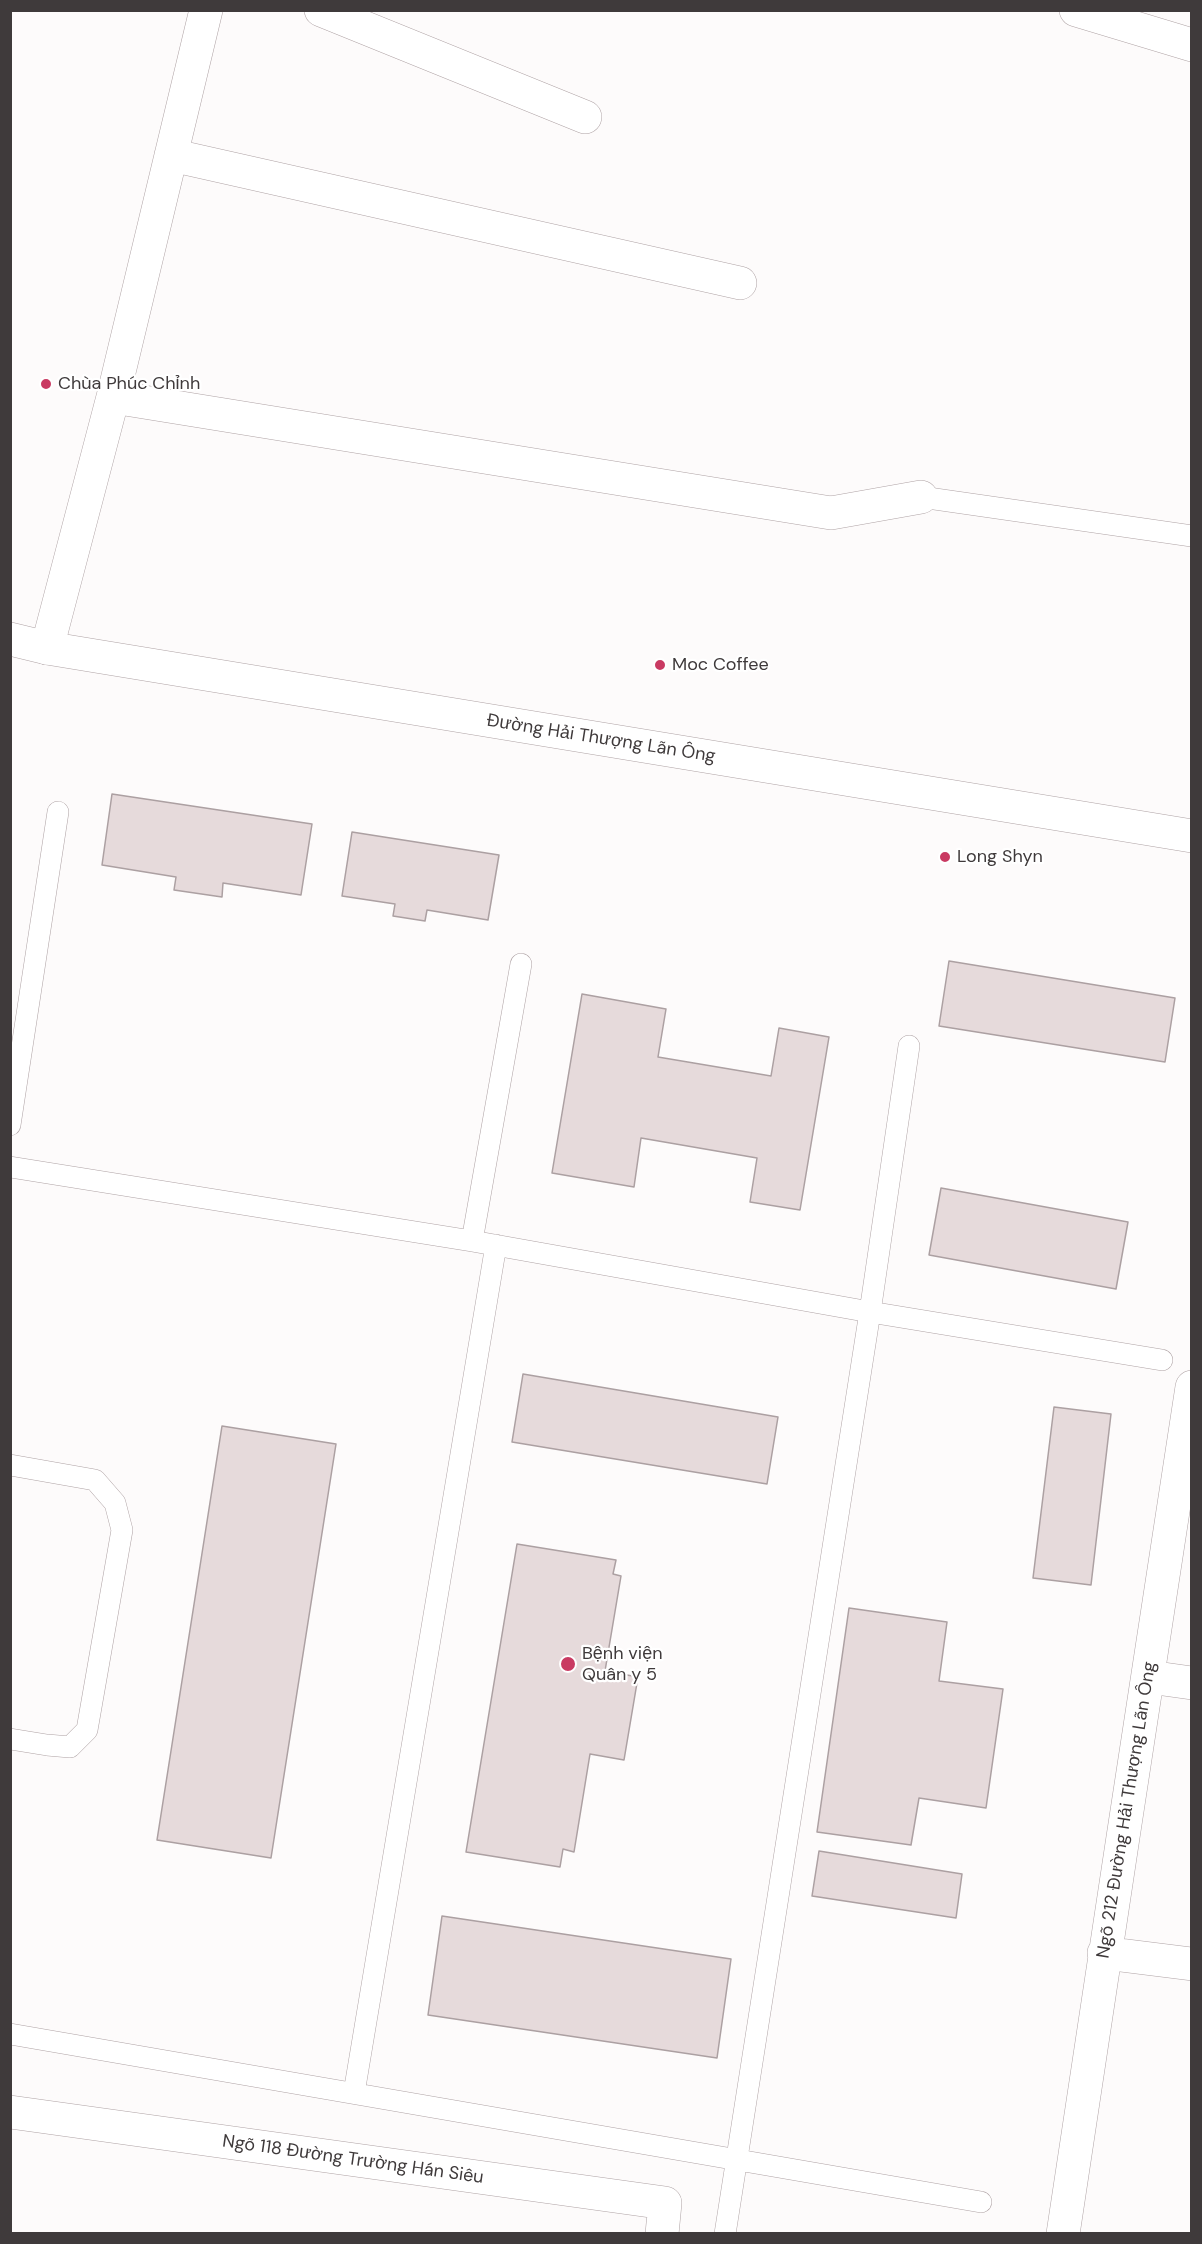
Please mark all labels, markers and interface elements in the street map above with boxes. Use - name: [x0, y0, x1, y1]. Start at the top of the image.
- place label: Chùa Phúc Chỉnh: [58, 373, 200, 395]
- marker: Chùa Phúc Chỉnh: [39, 377, 53, 391]
- place label: Moc Coffee: [672, 654, 769, 676]
- marker: Moc Coffee: [653, 658, 667, 672]
- street label: Đường Hải Thượng Lãn Ông: [485, 710, 717, 768]
- place label: Long Shyn: [957, 846, 1043, 868]
- marker: Long Shyn: [938, 850, 952, 864]
- place label: Bệnh viện Quân y 5: [582, 1643, 662, 1686]
- marker: Bệnh viện Quân y 5: [559, 1655, 577, 1673]
- street label: Ngõ 212 Đường Hải Thượng Lãn Ông: [1093, 1660, 1161, 1960]
- street label: Ngõ 118 Đường Trường Hán Siêu: [221, 2131, 485, 2189]

